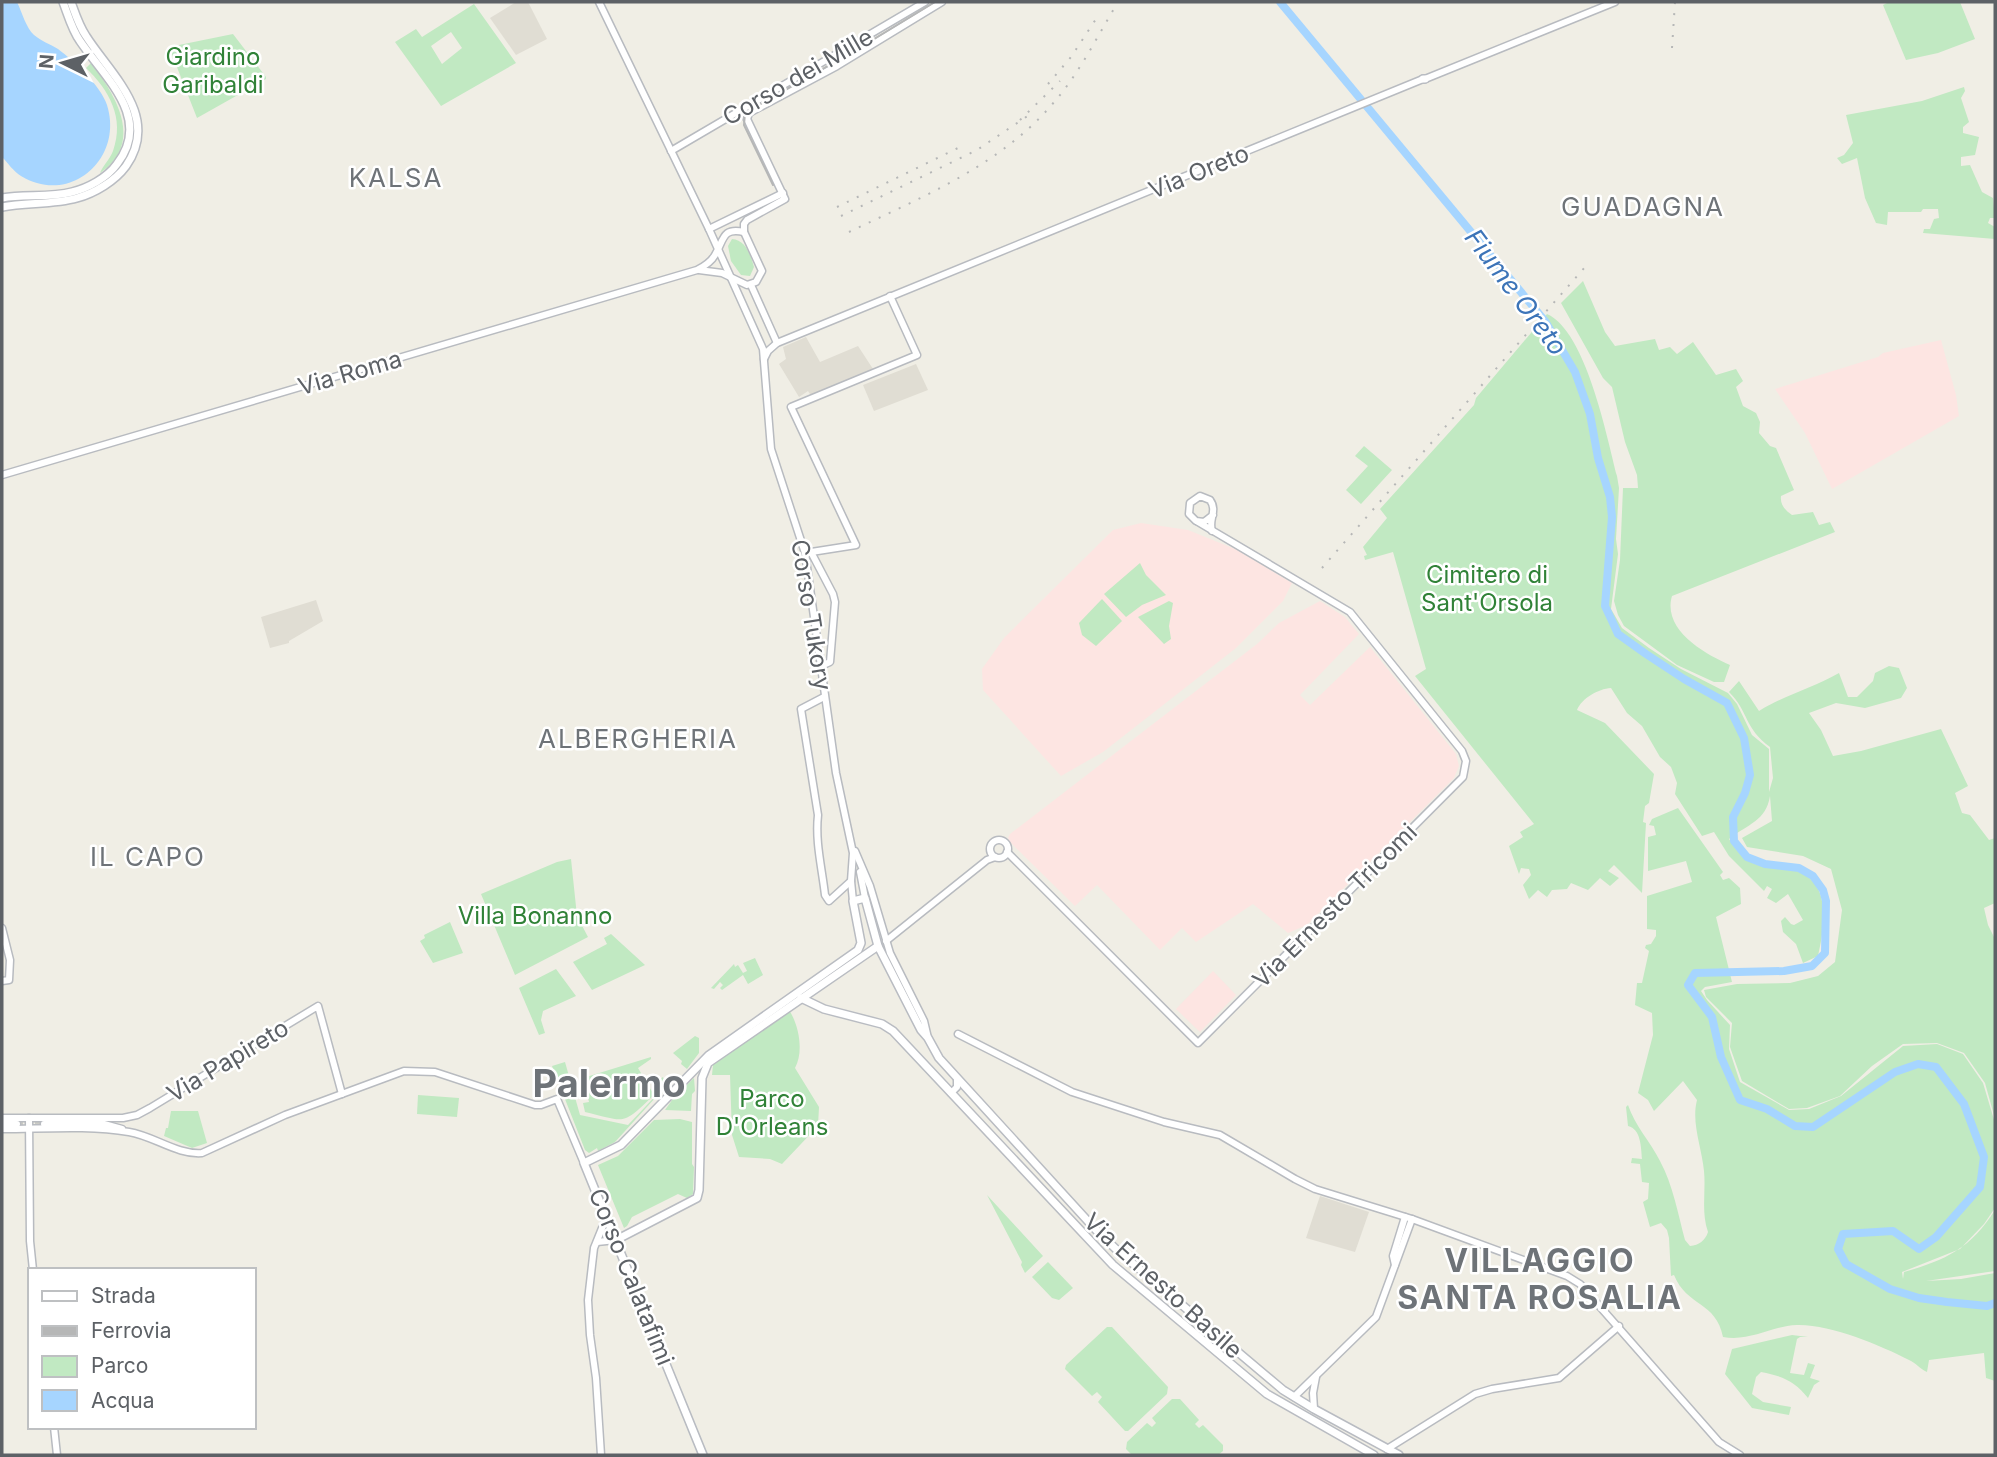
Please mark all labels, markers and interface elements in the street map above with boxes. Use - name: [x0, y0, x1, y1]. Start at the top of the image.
- street label: Corso dei Mille: [717, 22, 878, 131]
- north arrow: [28, 28, 98, 98]
- park label: Giardino Garibaldi: [162, 42, 264, 99]
- text: N: [34, 53, 59, 70]
- street label: Via Oreto: [1144, 138, 1253, 205]
- district label: KALSA: [349, 162, 443, 193]
- district label: GUADAGNA: [1561, 191, 1725, 222]
- water label: Fiume Oreto: [1459, 222, 1574, 361]
- street label: Via Roma: [295, 344, 405, 401]
- street label: Corso Tukory: [785, 537, 838, 693]
- park label: Cimitero di Sant'Orsola: [1421, 560, 1553, 617]
- district label: ALBERGHERIA: [538, 723, 738, 754]
- street label: Via Ernesto Tricomi: [1246, 817, 1423, 994]
- district label: IL CAPO: [90, 841, 206, 872]
- park label: Villa Bonanno: [458, 901, 612, 930]
- street label: Via Papireto: [162, 1013, 294, 1108]
- district label: Palermo: [533, 1060, 685, 1106]
- park label: Parco D'Orleans: [716, 1084, 828, 1141]
- street label: Corso Calatafimi: [583, 1184, 680, 1369]
- street label: Via Ernesto Basile: [1078, 1207, 1249, 1364]
- district label: VILLAGGIO SANTA ROSALIA: [1397, 1241, 1683, 1317]
- legend: [28, 1268, 256, 1429]
- text: Strada: [91, 1283, 156, 1308]
- text: Ferrovia: [91, 1318, 171, 1343]
- text: Parco: [91, 1353, 148, 1378]
- text: Acqua: [91, 1388, 155, 1413]

